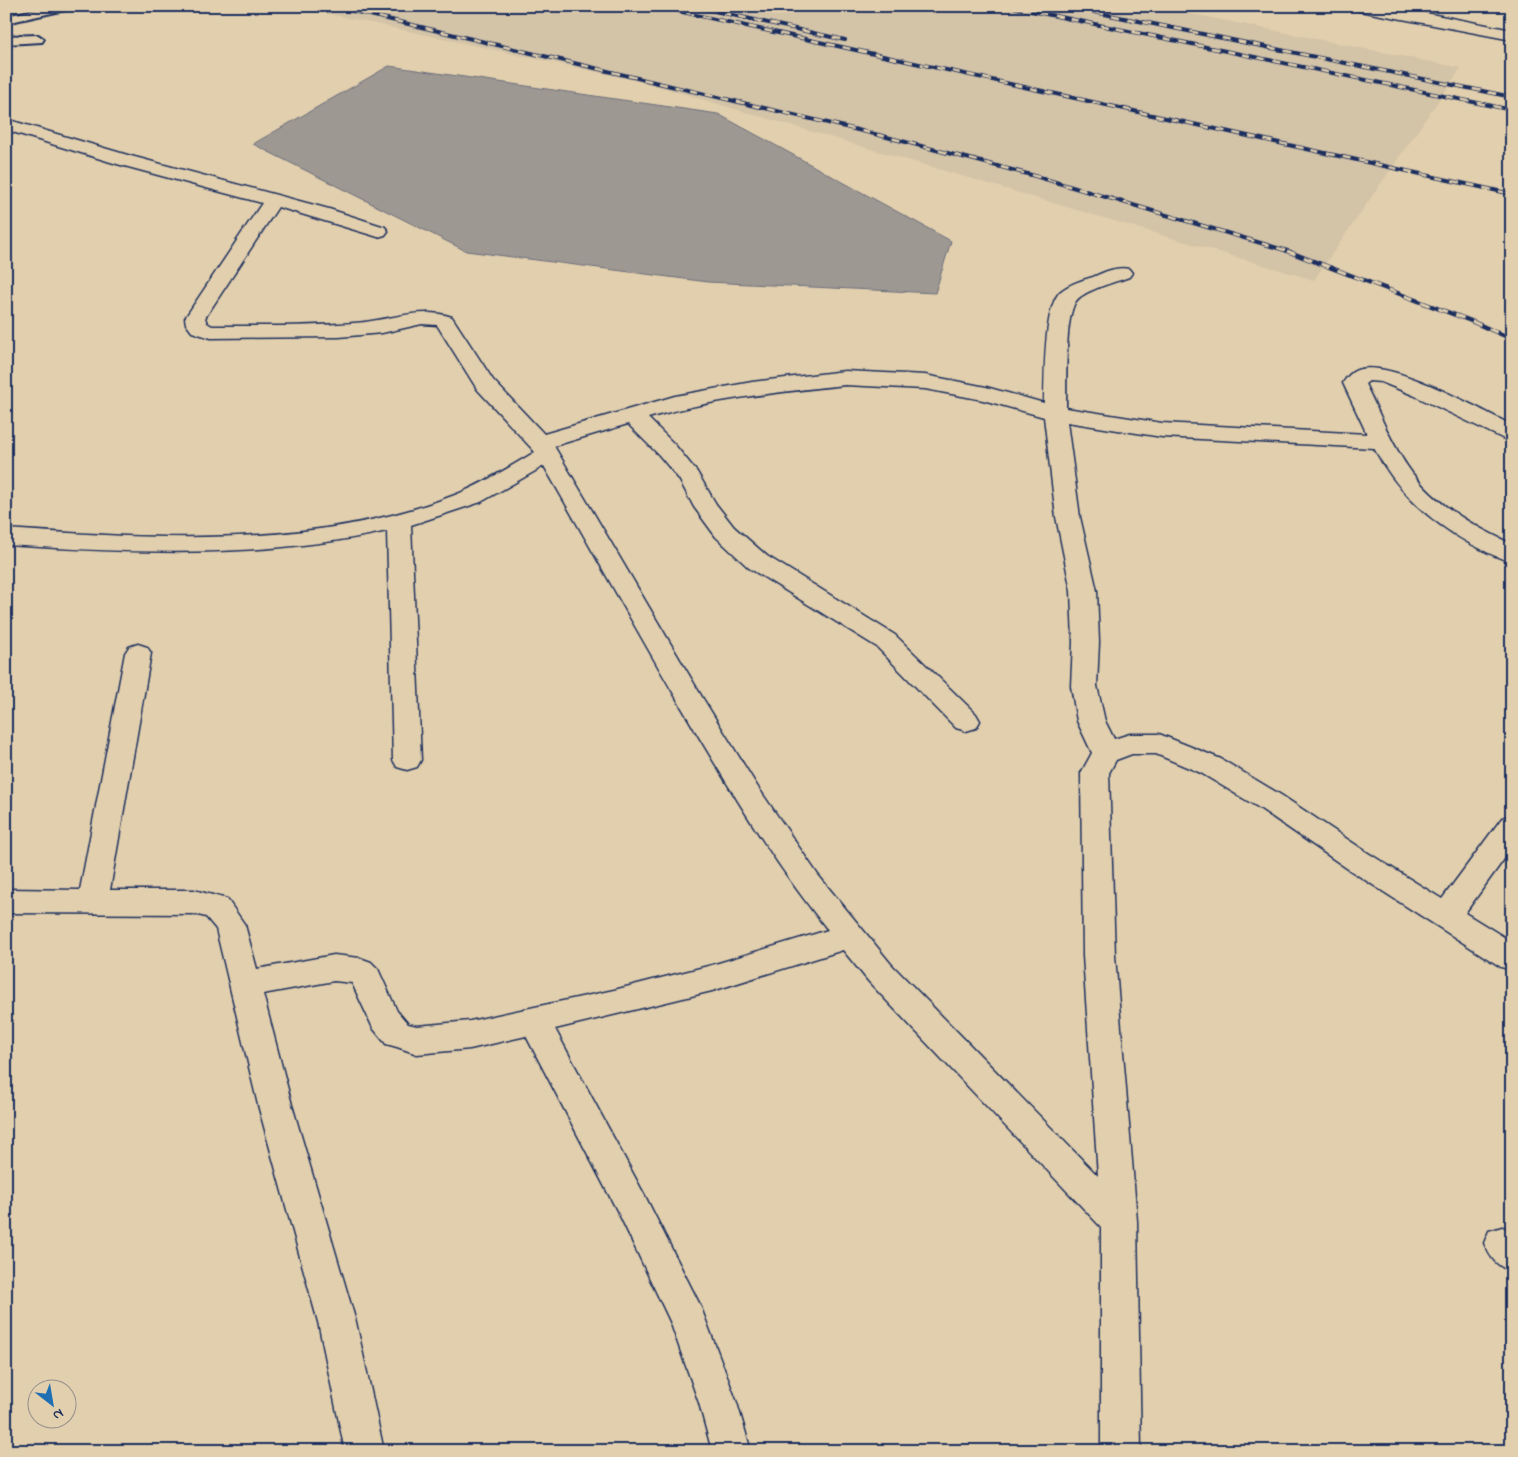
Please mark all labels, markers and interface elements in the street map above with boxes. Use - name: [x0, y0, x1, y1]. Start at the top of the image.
- north arrow: [28, 1380, 78, 1430]
- text: N: [48, 1402, 67, 1425]

